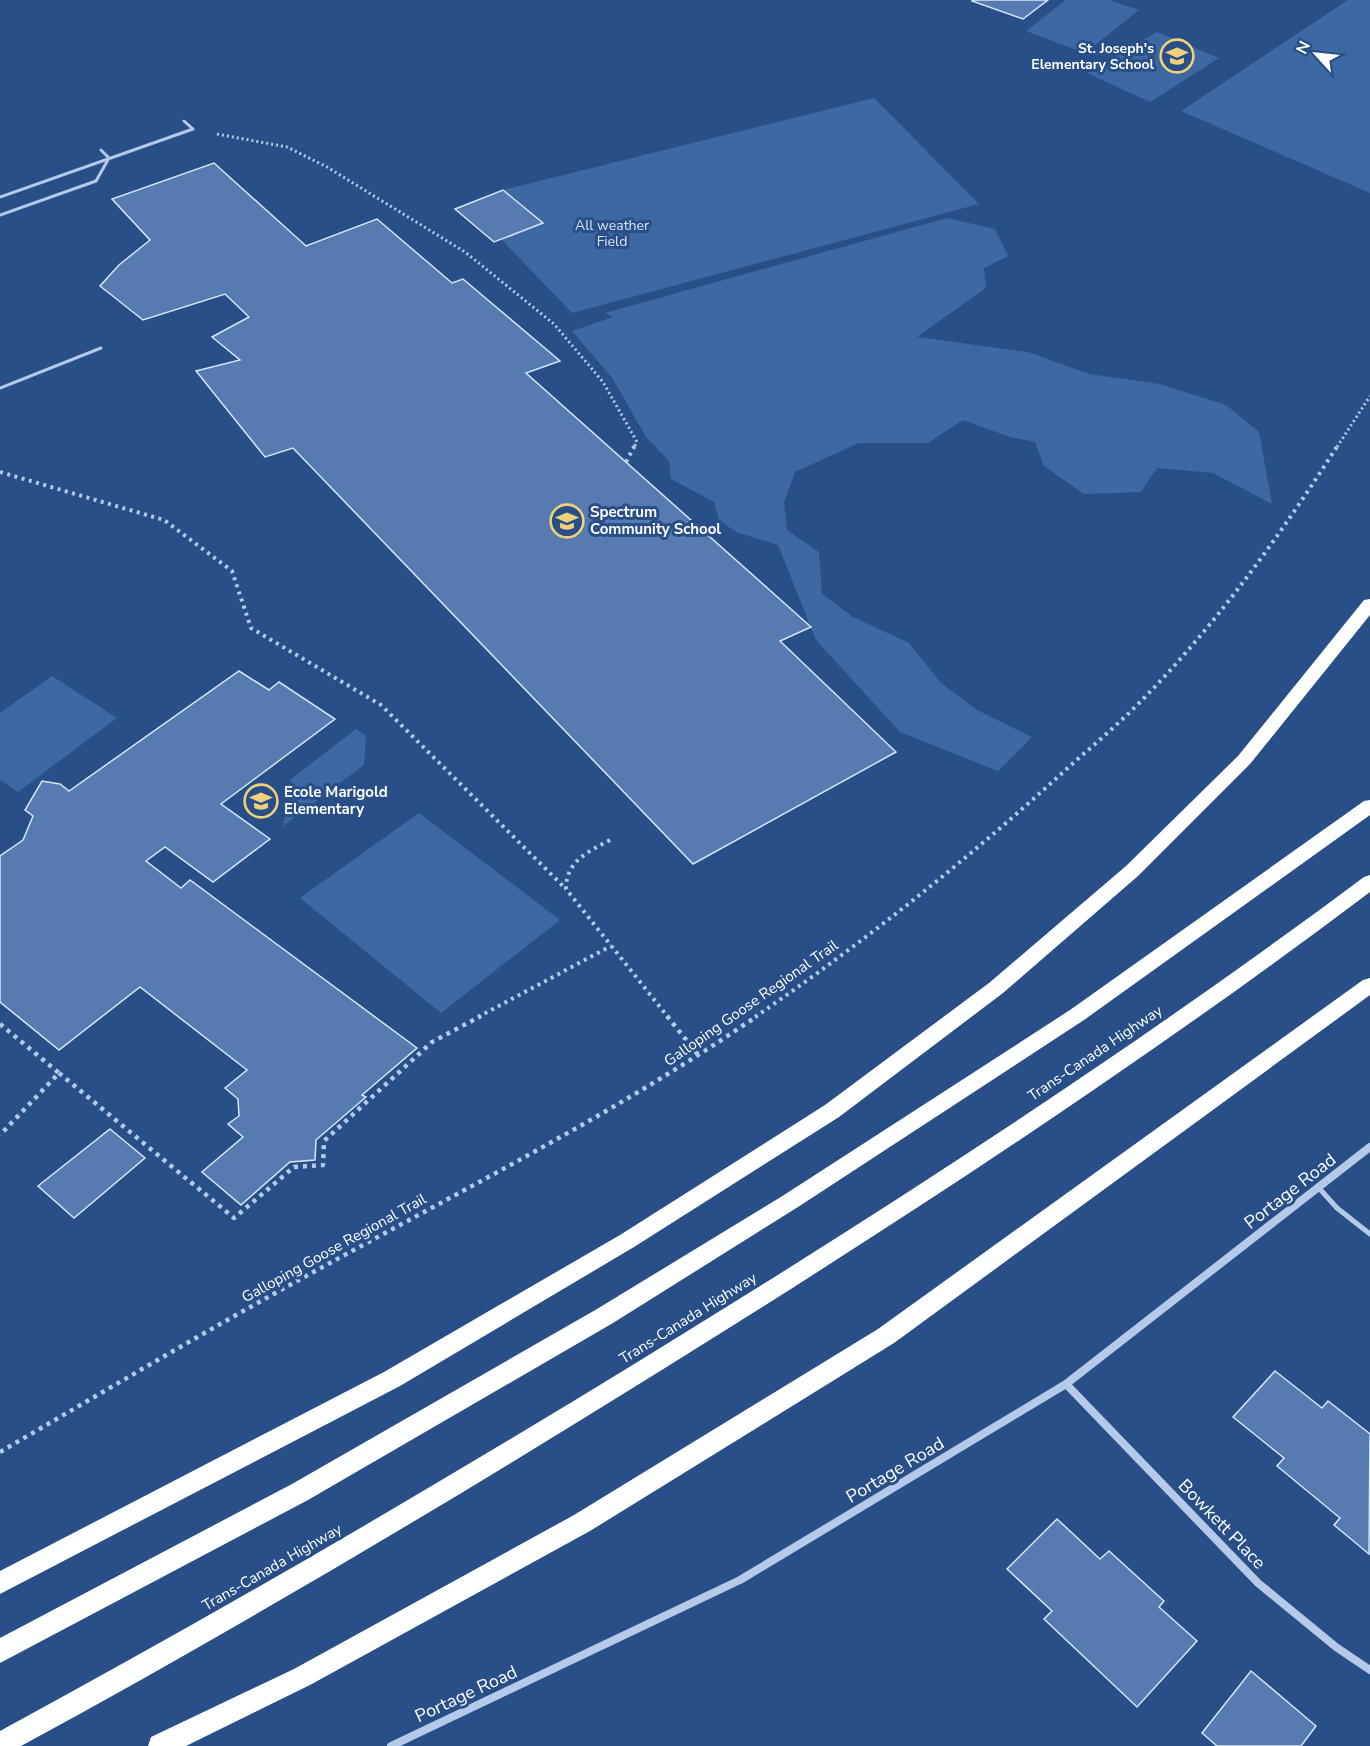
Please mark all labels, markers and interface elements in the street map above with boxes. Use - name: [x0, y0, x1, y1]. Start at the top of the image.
- north arrow: [1286, 24, 1346, 84]
- text: N: [1291, 37, 1316, 58]
- school or university icon: St. Joseph's Elementary School: [1159, 38, 1195, 74]
- place label: St. Joseph's Elementary School: [1031, 39, 1155, 74]
- park label: All weather Field: [575, 216, 649, 251]
- place label: Spectrum Community School: [590, 502, 721, 539]
- school or university icon: Spectrum Community School: [549, 503, 585, 539]
- place label: Ecole Marigold Elementary: [284, 782, 388, 819]
- school or university icon: Ecole Marigold Elementary: [243, 783, 279, 819]
- street label: Galloping Goose Regional Trail: [660, 935, 842, 1071]
- street label: Trans-Canada Highway: [1024, 1000, 1166, 1106]
- street label: Portage Road: [1239, 1148, 1341, 1234]
- street label: Galloping Goose Regional Trail: [238, 1188, 430, 1307]
- street label: Trans-Canada Highway: [616, 1267, 761, 1368]
- street label: Portage Road: [842, 1431, 948, 1509]
- street label: Bowkett Place: [1173, 1474, 1271, 1574]
- street label: Trans-Canada Highway: [198, 1519, 346, 1615]
- street label: Portage Road: [411, 1660, 521, 1728]

